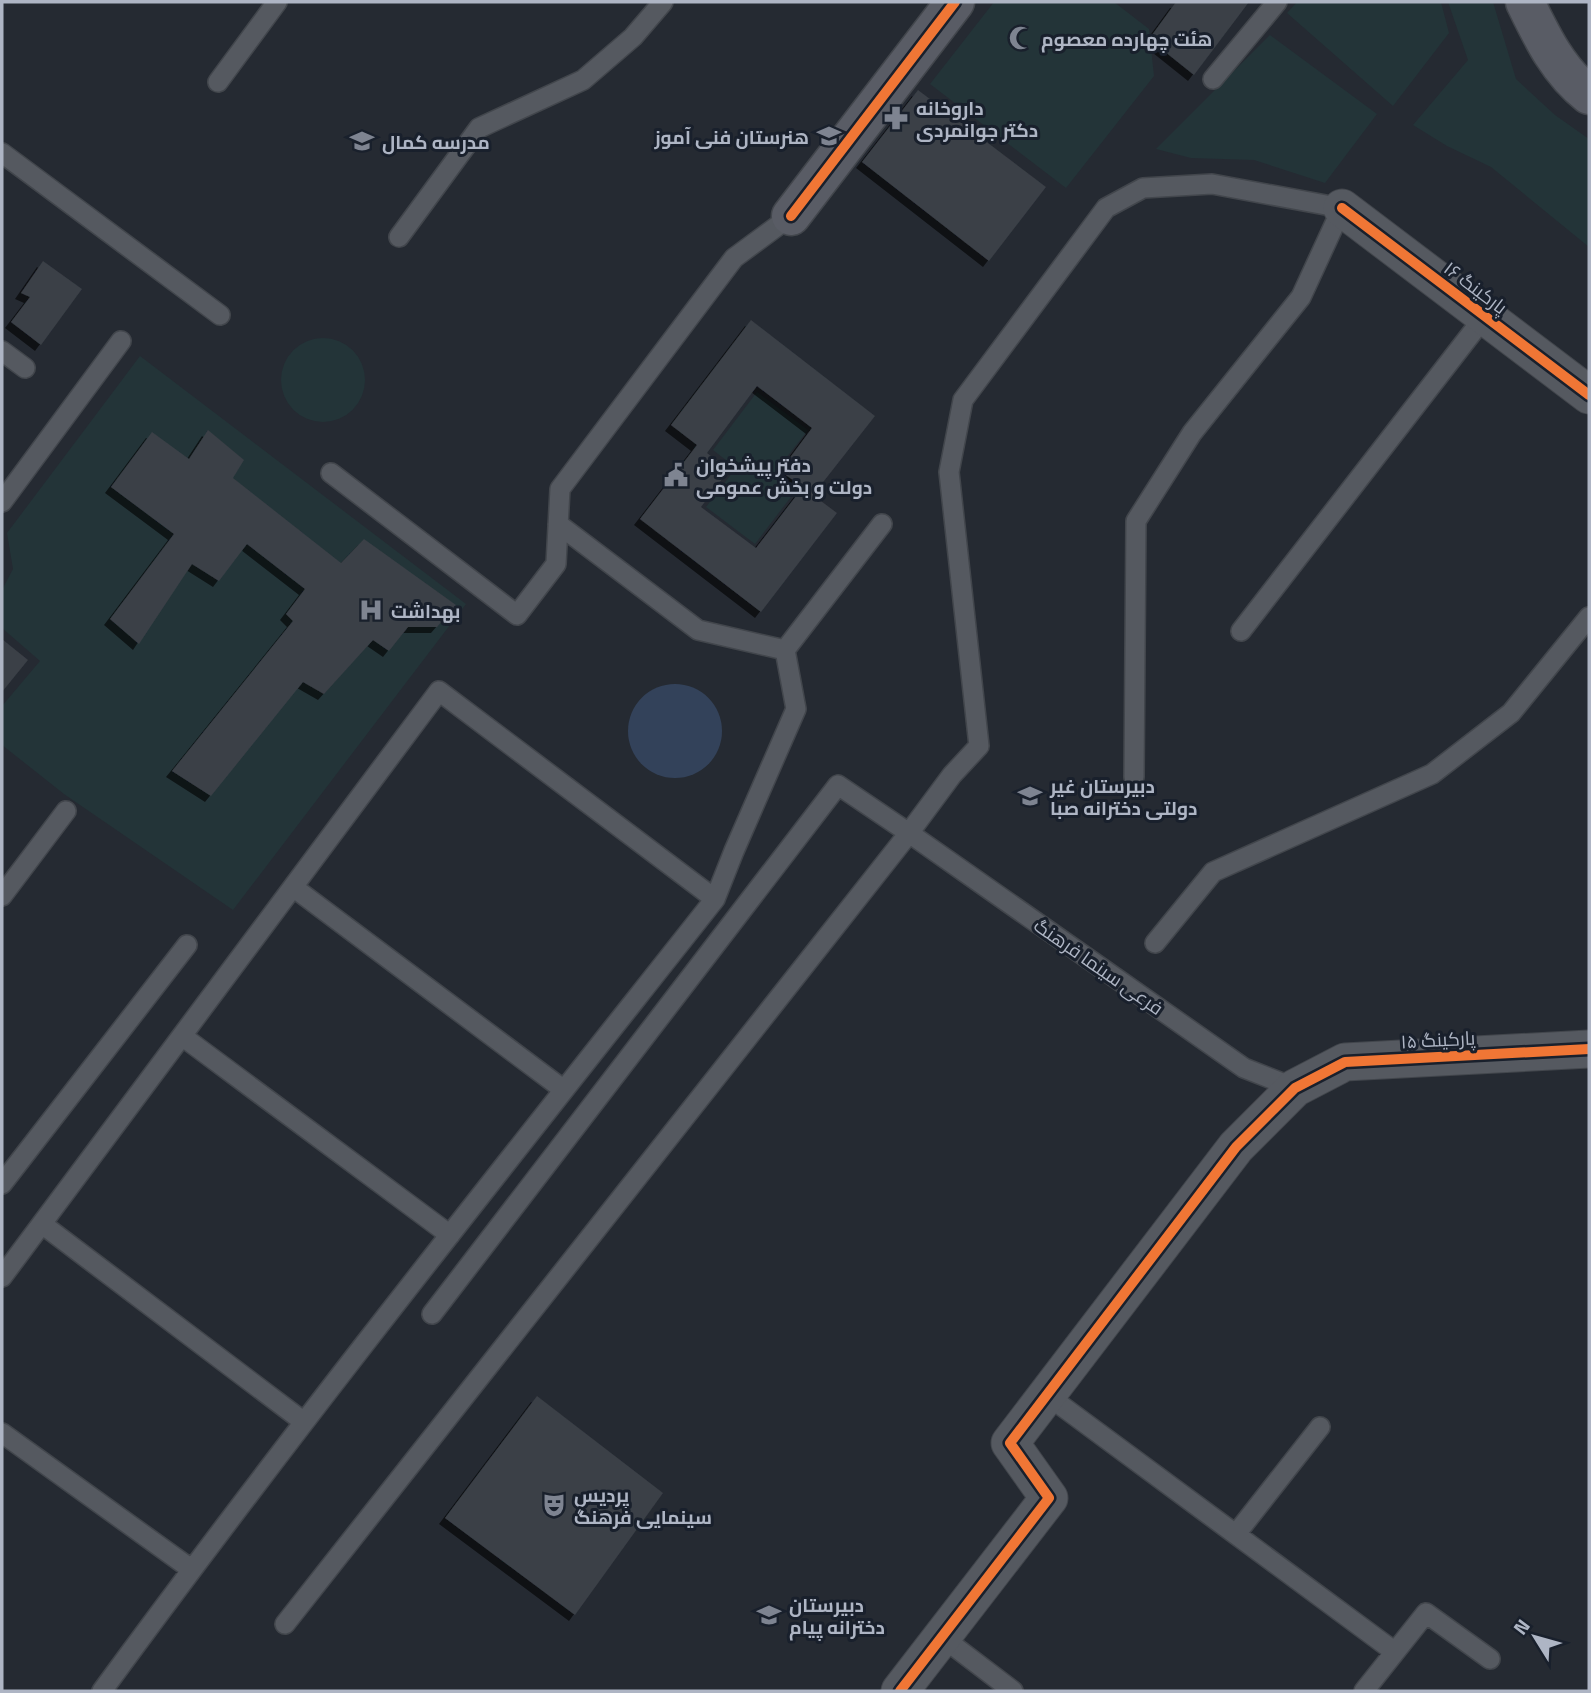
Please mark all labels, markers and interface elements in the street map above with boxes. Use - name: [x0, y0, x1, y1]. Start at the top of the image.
- mosque icon: هئت چهارده معصوم: [1007, 24, 1035, 52]
- place label: هئت چهارده معصوم: [1041, 24, 1212, 53]
- place label: داروخانه دکتر جوانمردی: [916, 93, 1038, 144]
- pharmacy icon: داروخانه دکتر جوانمردی: [882, 104, 910, 132]
- place label: هنرستان فنی آموز: [653, 122, 809, 151]
- school or university icon: هنرستان فنی آموز: [815, 122, 843, 150]
- school or university icon: مدرسه کمال: [348, 127, 376, 155]
- place label: مدرسه کمال: [382, 127, 490, 156]
- street label: پارکینگ ۱۶: [1438, 253, 1514, 321]
- place label: دفتر پیشخوان دولت و بخش عمومی: [696, 450, 872, 501]
- public building icon: دفتر پیشخوان دولت و بخش عمومی: [662, 461, 690, 489]
- hospital icon: بهداشت: [357, 596, 385, 624]
- place label: بهداشت: [391, 596, 460, 625]
- place label: دبیرستان غیر دولتی دخترانه صبا: [1049, 771, 1197, 822]
- school or university icon: دبیرستان غیر دولتی دخترانه صبا: [1016, 782, 1044, 810]
- street label: فرعی سینما فرهنگ: [1028, 910, 1170, 1022]
- street label: پارکینگ ۱۵: [1400, 1023, 1476, 1055]
- place label: پردیس سینمایی فرهنگ: [574, 1480, 712, 1531]
- theatre icon: پردیس سینمایی فرهنگ: [540, 1491, 568, 1519]
- place label: دبیرستان دخترانه پیام: [789, 1590, 885, 1641]
- school or university icon: دبیرستان دخترانه پیام: [755, 1601, 783, 1629]
- north arrow: [1500, 1602, 1570, 1672]
- text: N: [1505, 1612, 1537, 1640]

